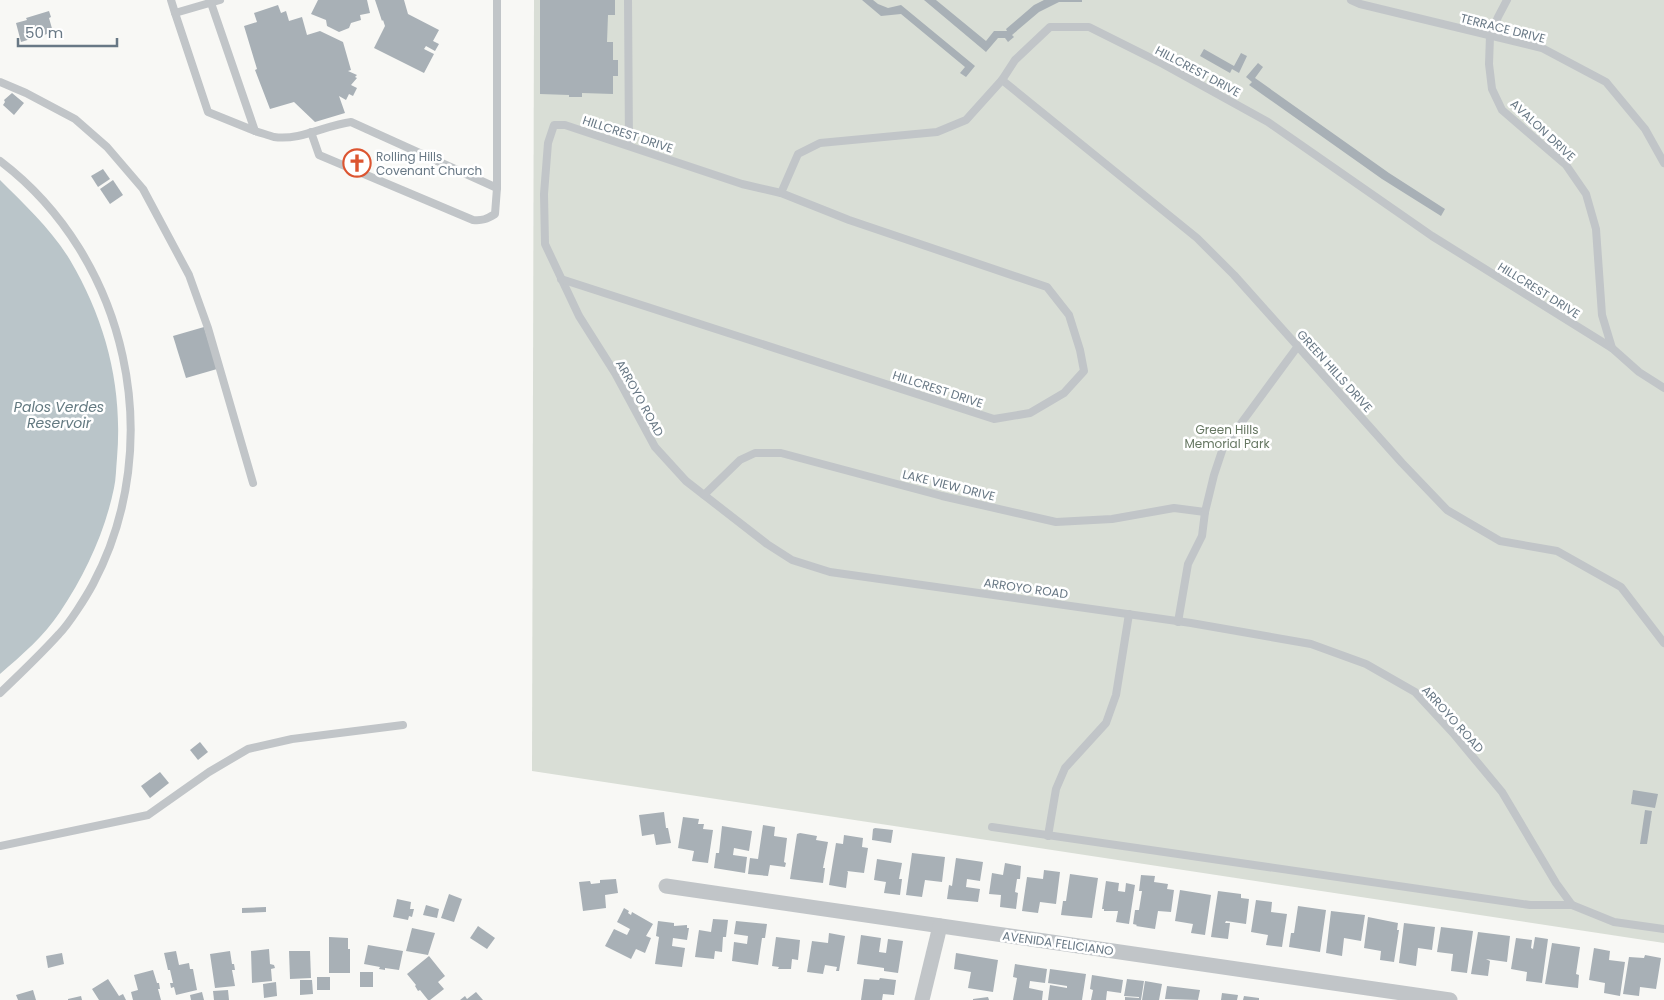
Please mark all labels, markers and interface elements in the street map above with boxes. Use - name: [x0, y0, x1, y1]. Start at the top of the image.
- street label: TERRACE DRIVE: [1459, 9, 1547, 47]
- scale bar: [18, 15, 116, 47]
- text: 50 m: [25, 22, 63, 43]
- street label: HILLCREST DRIVE: [1152, 41, 1244, 101]
- street label: AVALON DRIVE: [1507, 95, 1579, 165]
- street label: HILLCREST DRIVE: [581, 111, 675, 157]
- church icon: Rolling Hills Covenant Church: [342, 148, 372, 178]
- place label: Rolling Hills Covenant Church: [376, 148, 482, 179]
- street label: HILLCREST DRIVE: [1495, 258, 1583, 322]
- street label: GREEN HILLS DRIVE: [1293, 326, 1377, 416]
- street label: ARROYO ROAD: [612, 357, 668, 439]
- street label: HILLCREST DRIVE: [891, 366, 985, 412]
- water label: Palos Verdes Reservoir: [14, 397, 104, 433]
- park label: Green Hills Memorial Park: [1184, 421, 1270, 452]
- street label: LAKE VIEW DRIVE: [901, 465, 997, 505]
- street label: ARROYO ROAD: [983, 574, 1069, 602]
- street label: ARROYO ROAD: [1418, 682, 1488, 756]
- street label: AVENIDA FELICIANO: [1001, 927, 1115, 959]

